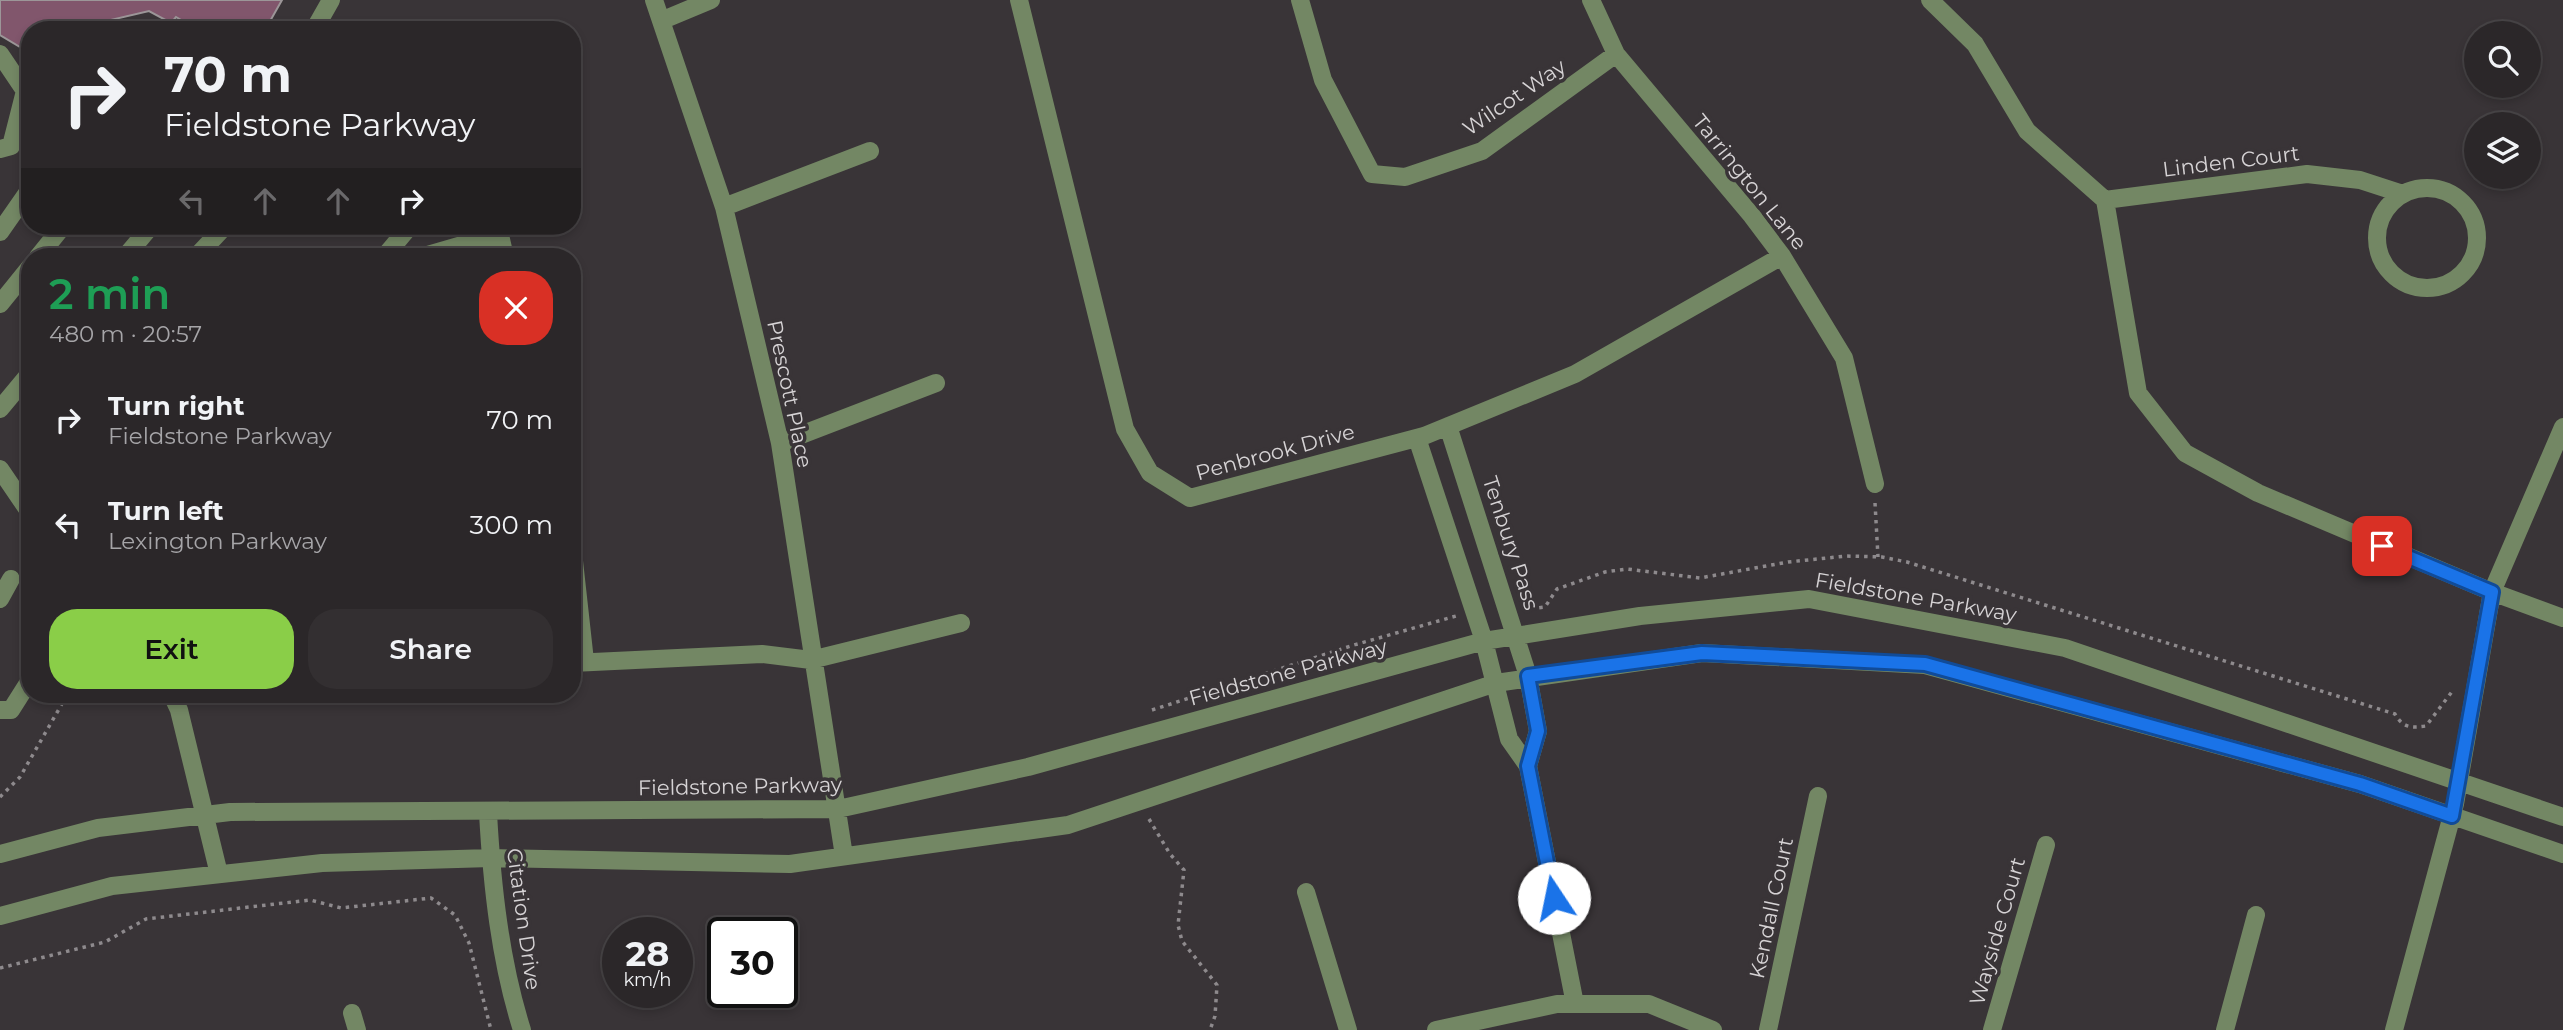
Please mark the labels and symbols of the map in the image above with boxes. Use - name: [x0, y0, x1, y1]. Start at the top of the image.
- street label: Wilcot Way: [1458, 53, 1571, 141]
- street label: Tarrington Lane: [1688, 109, 1812, 255]
- street label: Linden Court: [2161, 140, 2301, 182]
- street label: Prescott Place: [762, 318, 818, 470]
- street label: Penbrook Drive: [1193, 419, 1357, 485]
- street label: Tenbury Pass: [1478, 473, 1544, 613]
- pin: [2352, 516, 2412, 576]
- street label: Fieldstone Parkway: [1813, 567, 2019, 627]
- street label: Fieldstone Parkway: [1186, 633, 1390, 711]
- street label: Fieldstone Parkway: [638, 772, 843, 800]
- street label: Kendall Court: [1744, 835, 1798, 981]
- street label: Citation Drive: [502, 847, 546, 991]
- street label: Wayside Court: [1964, 854, 2030, 1008]
- position arrow: [1517, 861, 1591, 935]
- speed limit sign: 30: [707, 917, 798, 1008]

